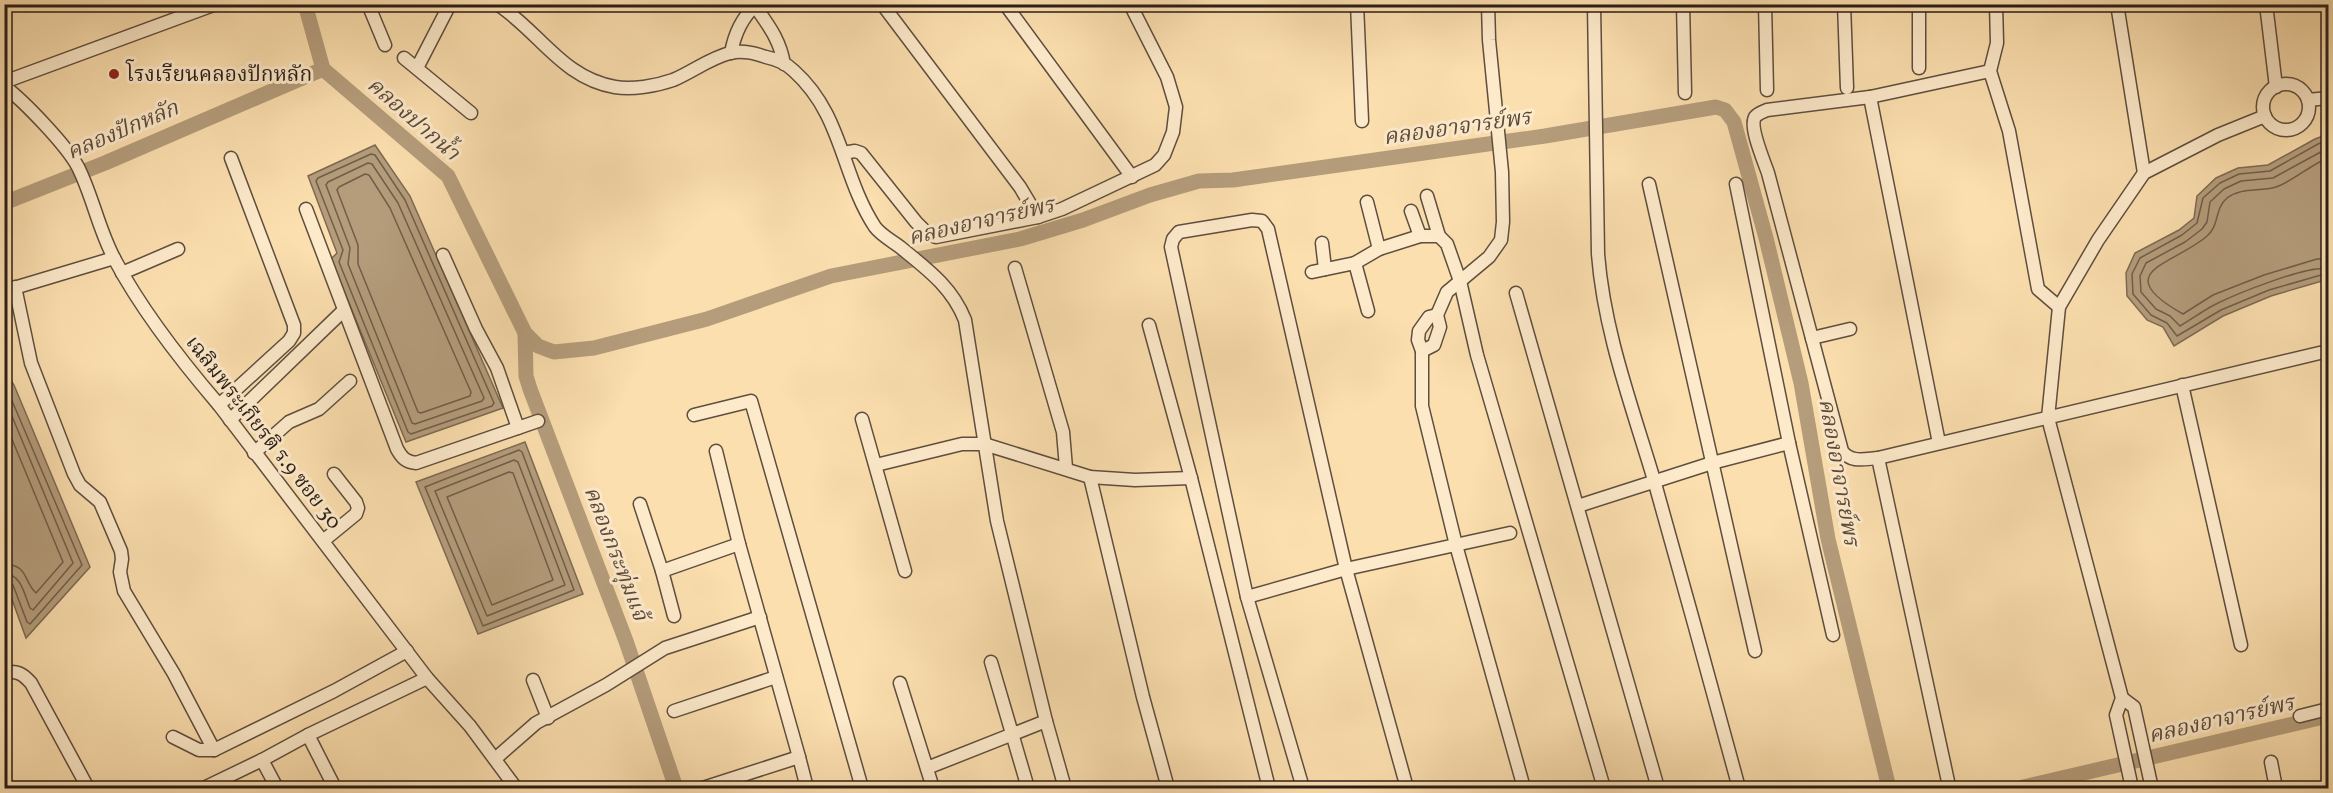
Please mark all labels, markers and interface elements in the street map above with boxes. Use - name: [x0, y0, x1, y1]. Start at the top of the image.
- place label: โรงเรียนคลองปักหลัก: [125, 59, 312, 90]
- marker: โรงเรียนคลองปักหลัก: [107, 67, 121, 81]
- water label: คลองปากน้ำ: [359, 69, 468, 170]
- water label: คลองปักหลัก: [62, 94, 184, 169]
- water label: คลองอาจารย์พร: [1382, 102, 1535, 154]
- water label: คลองอาจารย์พร: [906, 190, 1060, 254]
- street label: เฉลิมพระเกียรติ ร.9 ซอย 30: [178, 330, 348, 536]
- water label: คลองอาจารย์พร: [1809, 396, 1866, 550]
- water label: คลองกระทุ่มแจ้: [575, 482, 656, 629]
- water label: คลองอาจารย์พร: [2146, 688, 2300, 752]

